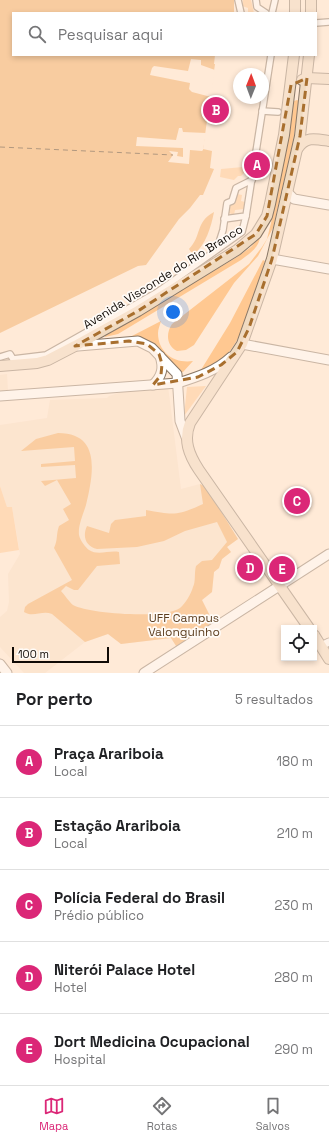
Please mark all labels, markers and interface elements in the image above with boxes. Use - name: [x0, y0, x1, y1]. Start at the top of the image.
- search box: [12, 12, 317, 56]
- icon: search: [26, 23, 48, 45]
- text: Pesquisar aqui: [58, 25, 163, 44]
- north arrow: [233, 68, 269, 104]
- pin: B: [203, 95, 229, 125]
- pin: A: [244, 150, 270, 180]
- street label: Avenida Visconde do Rio Branco: [80, 221, 246, 333]
- your location: [163, 302, 183, 322]
- pin: C: [284, 486, 310, 516]
- pin: D: [237, 553, 263, 583]
- pin: E: [269, 554, 295, 584]
- park label: UFF Campus Valonguinho: [148, 610, 220, 640]
- map controls: [281, 625, 317, 661]
- button: locate: [281, 625, 317, 661]
- scale bar: [12, 645, 109, 664]
- text: 100 m: [18, 647, 49, 661]
- text: Por perto: [16, 688, 93, 710]
- text: 5 resultados: [235, 691, 313, 708]
- text: Praça Arariboia: [54, 744, 164, 763]
- text: A: [25, 753, 33, 770]
- text: 180 m: [277, 753, 313, 770]
- text: Local: [54, 763, 88, 780]
- text: Estação Arariboia: [54, 816, 181, 835]
- text: B: [25, 825, 33, 842]
- text: 210 m: [277, 825, 313, 842]
- text: Local: [54, 835, 88, 852]
- text: Polícia Federal do Brasil: [54, 888, 225, 907]
- text: C: [25, 897, 33, 914]
- text: 230 m: [275, 897, 313, 914]
- text: Prédio público: [54, 907, 144, 924]
- text: Niterói Palace Hotel: [54, 960, 195, 979]
- text: D: [25, 969, 33, 986]
- text: 280 m: [274, 969, 313, 986]
- text: Hotel: [54, 979, 87, 996]
- text: Dort Medicina Ocupacional: [54, 1032, 250, 1051]
- text: E: [25, 1041, 33, 1058]
- text: 290 m: [274, 1041, 313, 1058]
- text: Hospital: [54, 1051, 106, 1068]
- tab: Mapa: [39, 1095, 68, 1133]
- tab: Rotas: [147, 1095, 177, 1133]
- tab: Salvos: [256, 1095, 290, 1133]

